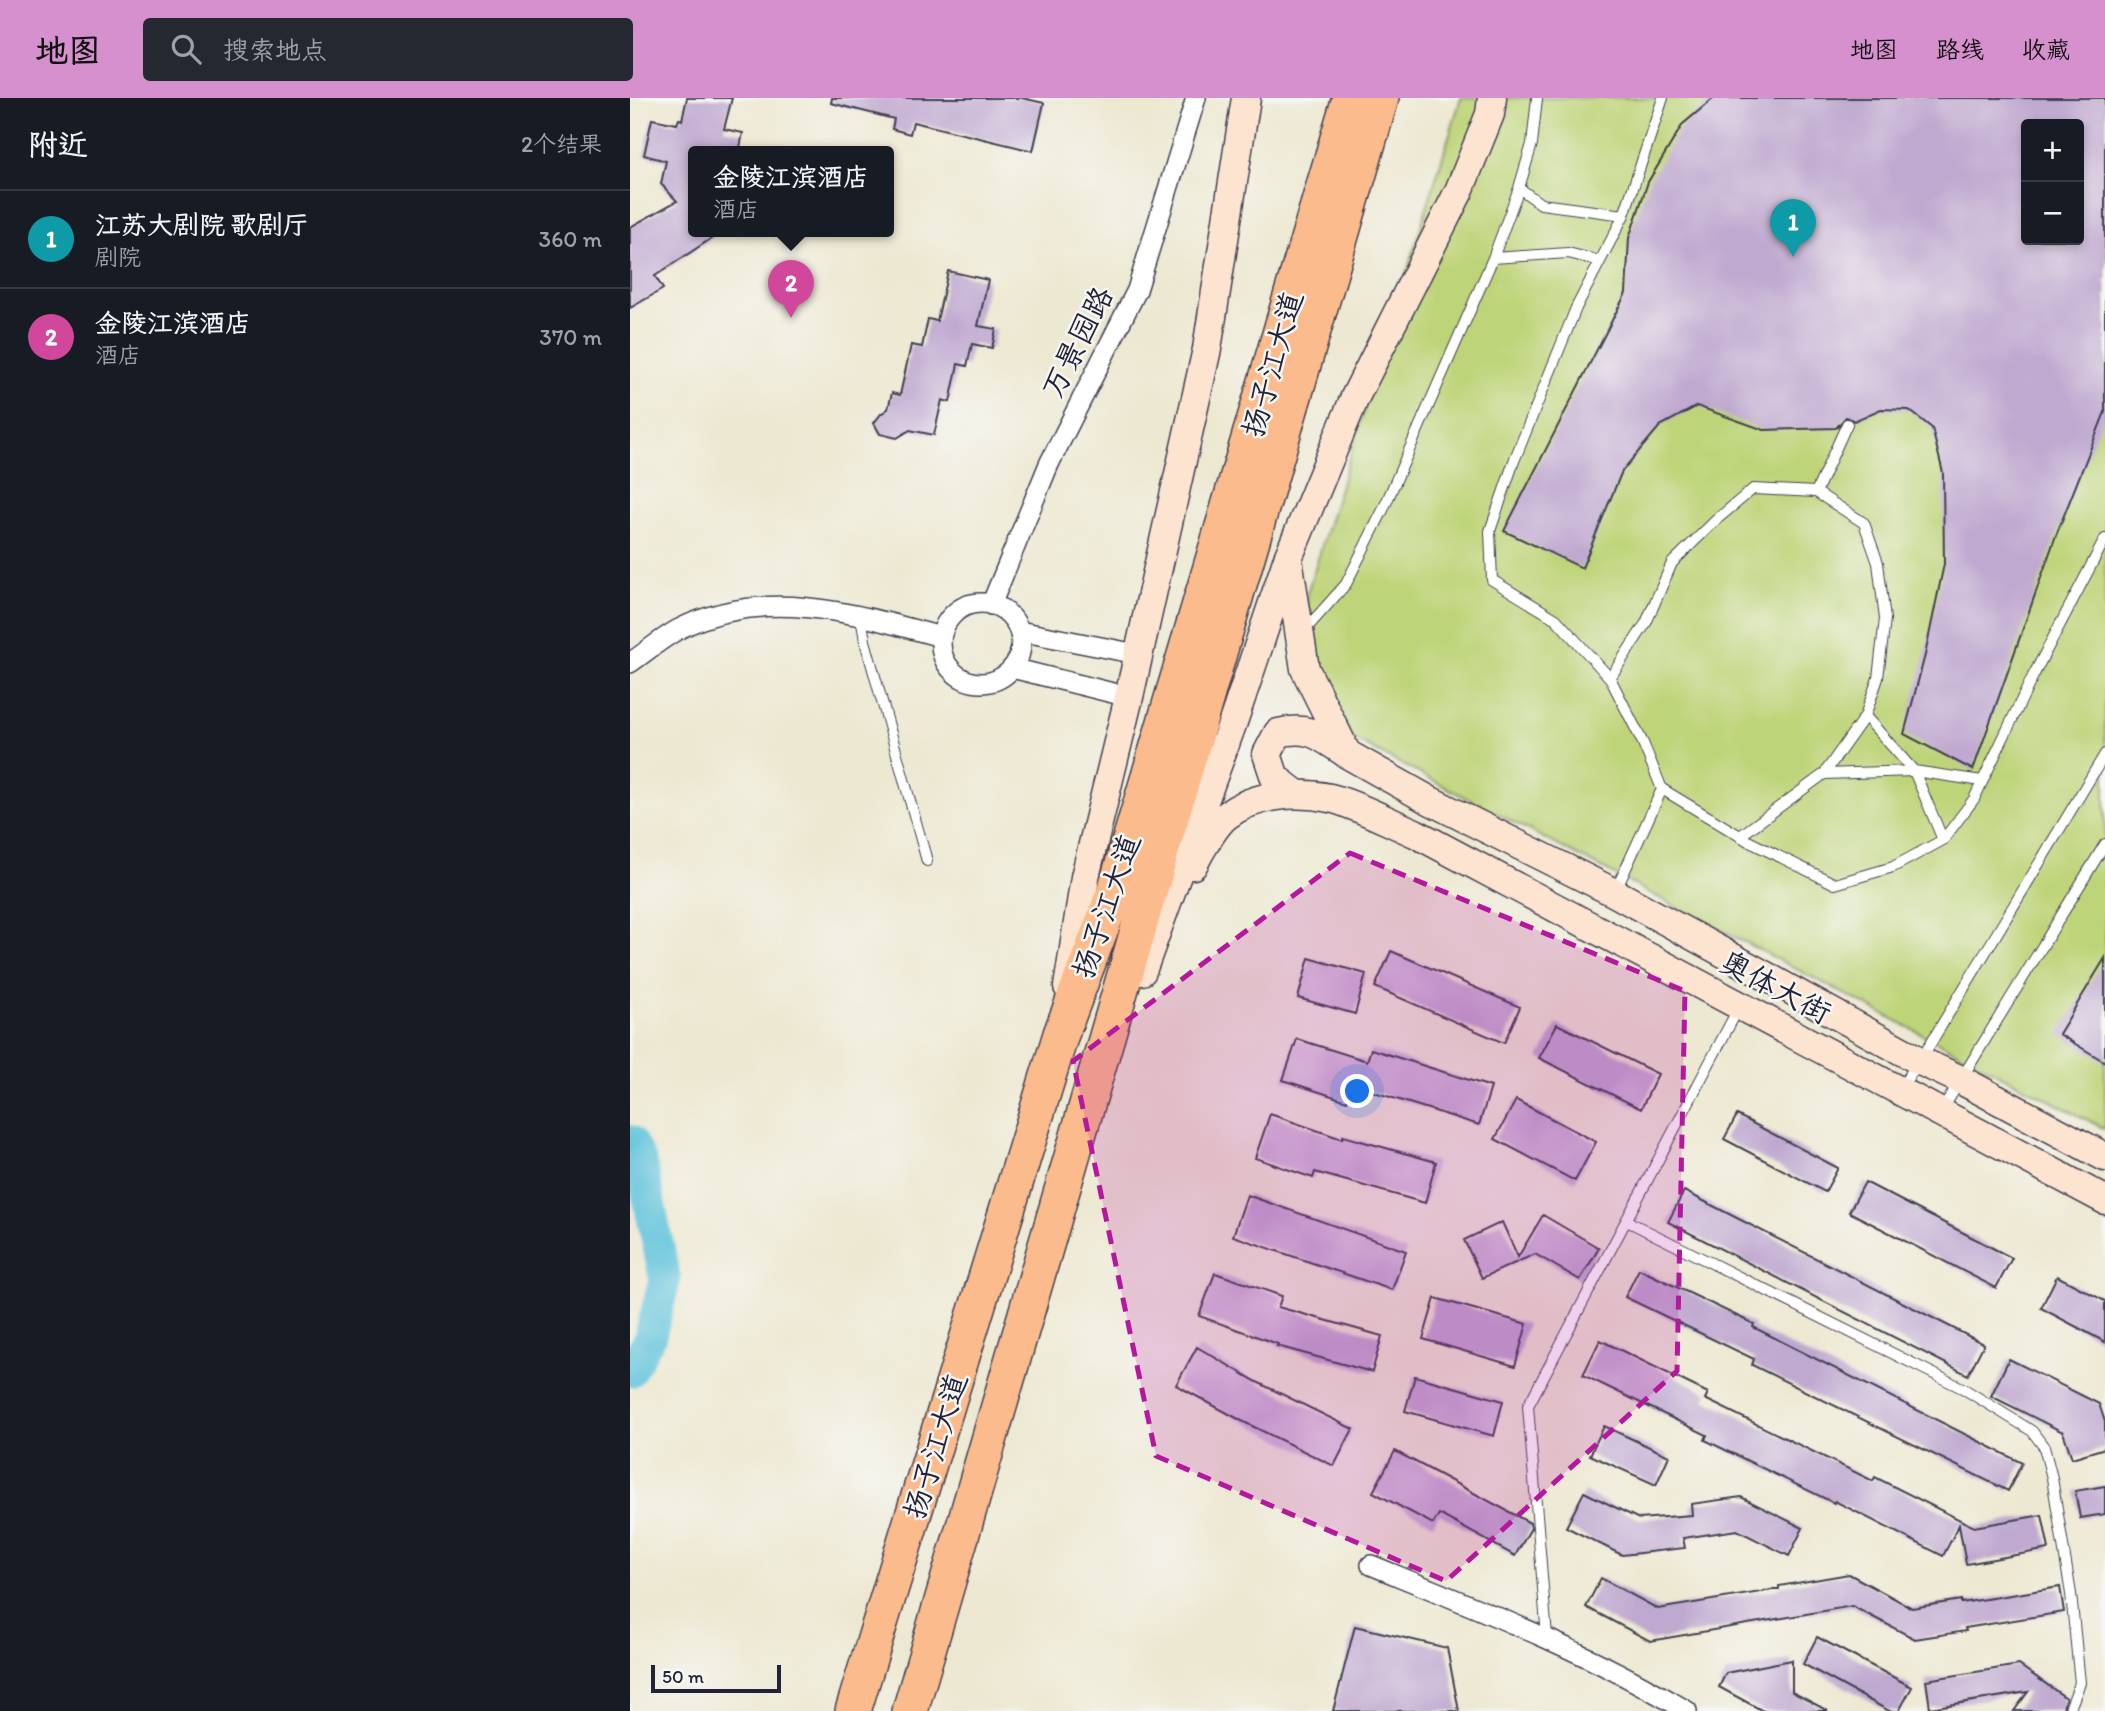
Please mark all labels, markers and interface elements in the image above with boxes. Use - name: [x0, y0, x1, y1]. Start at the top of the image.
- search box: [143, 18, 633, 81]
- icon: search: [167, 30, 205, 68]
- text: 地图: [35, 31, 101, 70]
- text: 搜索地点: [223, 34, 327, 66]
- text: 地图: [1850, 35, 1898, 64]
- text: 路线: [1936, 35, 1984, 64]
- text: 收藏: [2022, 35, 2070, 64]
- map controls: [2021, 119, 2084, 245]
- button: +: [2021, 119, 2084, 182]
- text: 附近: [28, 126, 88, 163]
- text: 2个结果: [521, 130, 602, 158]
- popup: [688, 146, 894, 237]
- text: 金陵江滨酒店: [713, 161, 869, 193]
- button: −: [2021, 182, 2084, 245]
- text: 酒店: [713, 195, 759, 223]
- pin: 1: [1770, 199, 1816, 257]
- text: 江苏大剧院 歌剧厅: [95, 209, 309, 241]
- text: 1: [46, 225, 56, 253]
- text: 360 m: [539, 225, 602, 253]
- text: 剧院: [95, 243, 141, 271]
- pin: 2: [768, 260, 814, 318]
- street label: 万景园路: [1033, 280, 1121, 404]
- street label: 扬子江大道: [1234, 287, 1310, 441]
- text: 金陵江滨酒店: [95, 307, 251, 339]
- text: 2: [45, 323, 57, 351]
- text: 370 m: [539, 323, 602, 351]
- text: 酒店: [95, 341, 141, 369]
- street label: 扬子江大道: [1064, 829, 1148, 983]
- street label: 奥体大街: [1714, 942, 1838, 1032]
- your location: [1340, 1074, 1374, 1108]
- street label: 扬子江大道: [895, 1369, 975, 1523]
- scale bar: [651, 1662, 780, 1694]
- text: 50 m: [662, 1665, 704, 1688]

